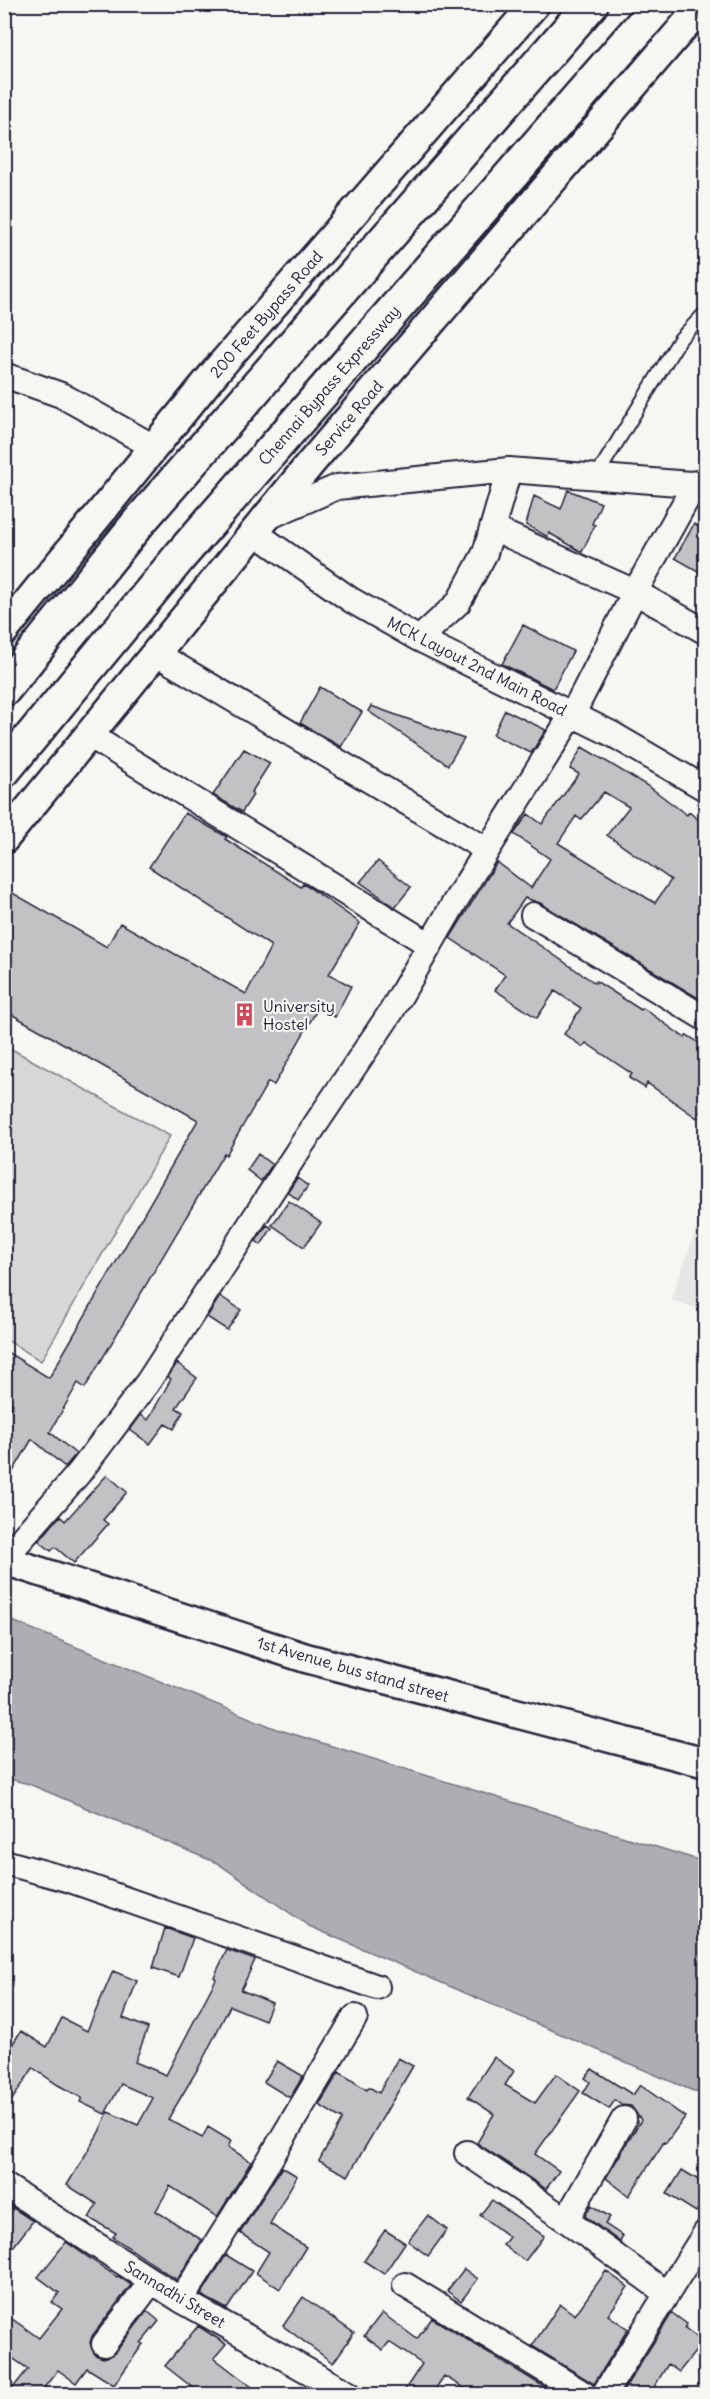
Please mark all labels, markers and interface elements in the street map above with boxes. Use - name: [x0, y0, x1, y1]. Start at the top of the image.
- street label: 200 Feet Bypass Road: [205, 246, 327, 382]
- street label: Chennai Bypass Expressway: [254, 301, 404, 469]
- street label: Service Road: [311, 376, 387, 460]
- street label: MCK Layout 2nd Main Road: [384, 612, 570, 720]
- place label: University Hostel: [263, 996, 335, 1034]
- building icon: University Hostel: [232, 1002, 258, 1028]
- street label: 1st Avenue, bus stand street: [255, 1632, 452, 1706]
- street label: Sannadhi Street: [121, 2256, 230, 2332]

